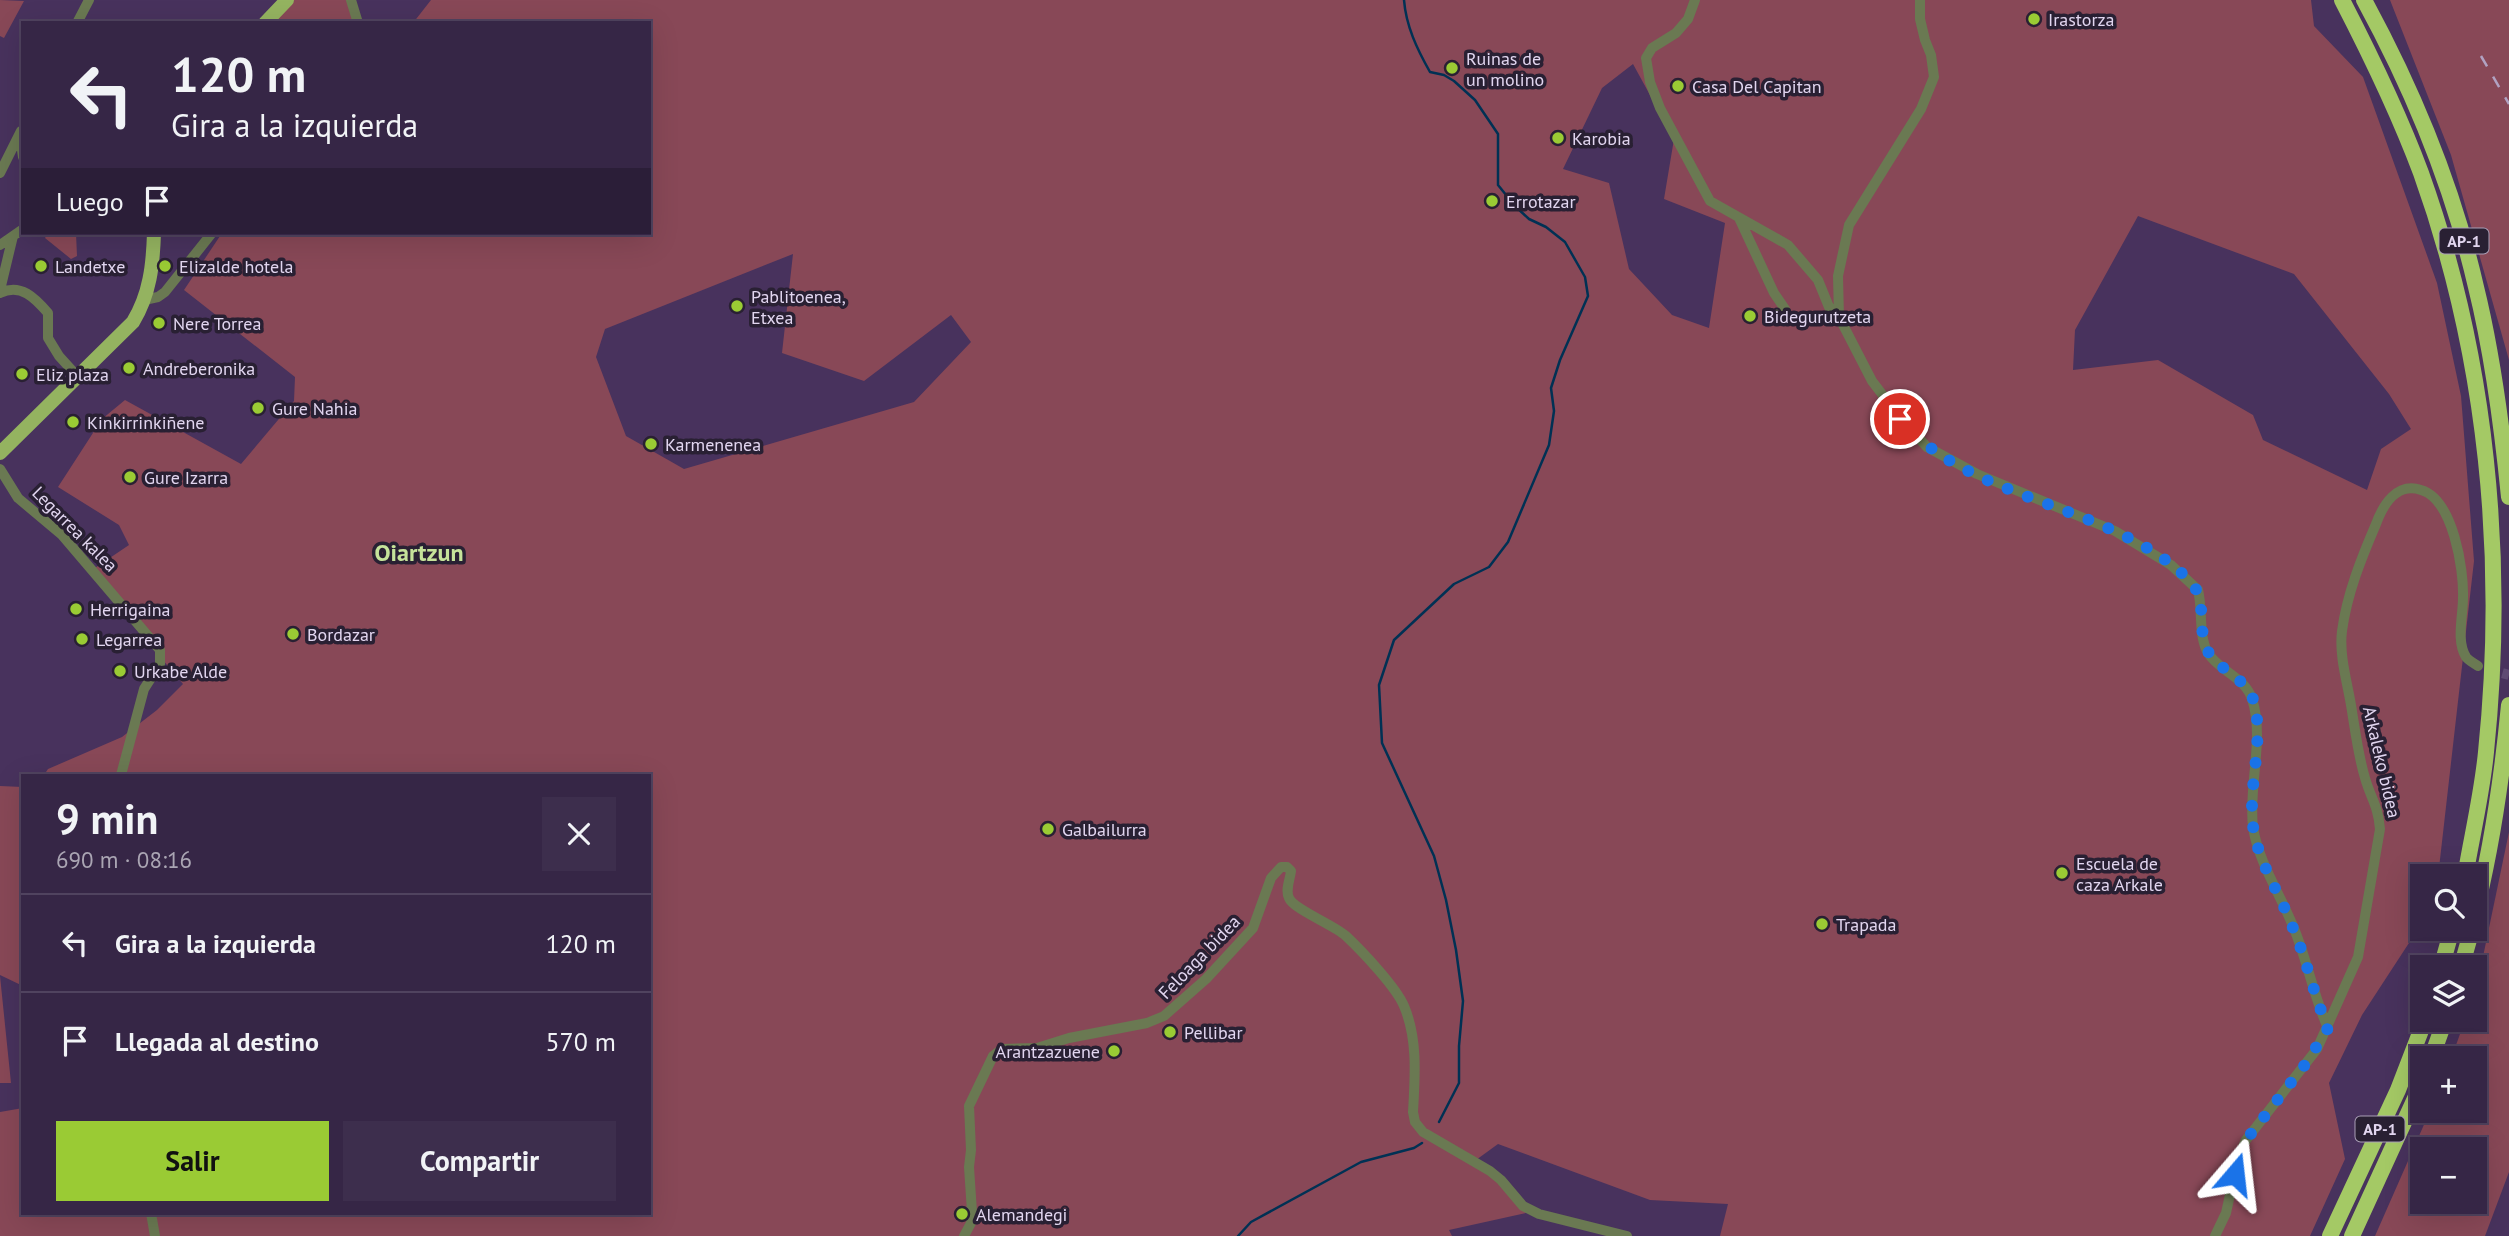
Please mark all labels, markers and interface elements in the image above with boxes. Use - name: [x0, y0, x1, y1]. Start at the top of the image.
- place label: Irastorza: [2048, 8, 2115, 31]
- marker: Irastorza: [2026, 11, 2042, 27]
- text: 120 m: [171, 42, 306, 106]
- place label: Ruinas de un molino: [1466, 47, 1544, 91]
- icon: left: [56, 49, 147, 140]
- marker: Ruinas de un molino: [1444, 60, 1460, 76]
- place label: Casa Del Capitan: [1692, 75, 1822, 98]
- marker: Casa Del Capitan: [1670, 78, 1686, 94]
- text: Gira a la izquierda: [171, 104, 418, 146]
- place label: Karobia: [1572, 127, 1631, 150]
- marker: Karobia: [1550, 130, 1566, 146]
- icon: arrive: [138, 182, 176, 220]
- text: Luego: [56, 185, 124, 218]
- place label: Errotazar: [1506, 190, 1576, 213]
- marker: Errotazar: [1484, 193, 1500, 209]
- road number: AP-1: [2440, 229, 2488, 254]
- place label: Landetxe: [55, 255, 125, 278]
- place label: Elizalde hotela: [179, 255, 293, 278]
- marker: Landetxe: [33, 258, 49, 274]
- marker: Elizalde hotela: [157, 258, 173, 274]
- place label: Pablitoenea, Etxea: [751, 285, 846, 329]
- marker: Pablitoenea, Etxea: [729, 298, 745, 314]
- place label: Bidegurutzeta: [1764, 305, 1871, 328]
- marker: Bidegurutzeta: [1742, 308, 1758, 324]
- place label: Nere Torrea: [173, 312, 261, 335]
- marker: Nere Torrea: [151, 315, 167, 331]
- place label: Andreberonika: [143, 357, 255, 380]
- marker: Andreberonika: [121, 360, 137, 376]
- place label: Eliz plaza: [36, 363, 109, 386]
- marker: Eliz plaza: [14, 366, 30, 382]
- pin: [1870, 389, 1930, 449]
- place label: Gure Nahia: [272, 397, 357, 420]
- marker: Gure Nahia: [250, 400, 266, 416]
- icon: arrive: [1881, 400, 1919, 438]
- place label: Kinkirrinkiñene: [87, 411, 204, 434]
- marker: Kinkirrinkiñene: [65, 414, 81, 430]
- place label: Karmenenea: [665, 433, 761, 456]
- marker: Karmenenea: [643, 436, 659, 452]
- place label: Gure Izarra: [144, 466, 228, 489]
- marker: Gure Izarra: [122, 469, 138, 485]
- street label: Legarrea kalea: [27, 481, 123, 577]
- district label: Oiartzun: [375, 537, 463, 568]
- place label: Herrigaina: [90, 598, 171, 621]
- marker: Herrigaina: [68, 601, 84, 617]
- place label: Bordazar: [307, 623, 375, 646]
- marker: Bordazar: [285, 626, 301, 642]
- place label: Legarrea: [96, 628, 162, 651]
- marker: Legarrea: [74, 631, 90, 647]
- place label: Urkabe Alde: [134, 660, 227, 683]
- marker: Urkabe Alde: [112, 663, 128, 679]
- street label: Arkaleko bidea: [2358, 704, 2406, 820]
- text: 9 min: [56, 791, 158, 846]
- button: close: [542, 797, 616, 871]
- place label: Galbailurra: [1062, 818, 1147, 841]
- marker: Galbailurra: [1040, 821, 1056, 837]
- text: 690 m · 08:16: [56, 845, 192, 874]
- place label: Escuela de caza Arkale: [2076, 852, 2163, 896]
- map controls: [2410, 864, 2487, 1214]
- button: search: [2410, 864, 2487, 941]
- marker: Escuela de caza Arkale: [2054, 865, 2070, 881]
- street label: Feloaga bidea: [1153, 910, 1245, 1004]
- place label: Trapada: [1836, 913, 1896, 936]
- marker: Trapada: [1814, 916, 1830, 932]
- icon: left: [56, 924, 94, 962]
- text: Gira a la izquierda: [115, 927, 316, 960]
- text: 120 m: [545, 927, 616, 960]
- button: layers: [2410, 955, 2487, 1032]
- place label: Pellibar: [1184, 1021, 1243, 1044]
- icon: arrive: [56, 1022, 94, 1060]
- marker: Pellibar: [1162, 1024, 1178, 1040]
- text: Llegada al destino: [115, 1025, 319, 1058]
- text: 570 m: [545, 1025, 616, 1058]
- place label: Arantzazuene: [996, 1040, 1100, 1063]
- marker: Arantzazuene: [1106, 1043, 1122, 1059]
- button: +: [2410, 1046, 2487, 1123]
- road number: AP-1: [2356, 1116, 2404, 1142]
- button: Salir: [56, 1121, 329, 1201]
- button: Compartir: [343, 1121, 616, 1201]
- position arrow: [2198, 1137, 2272, 1211]
- button: −: [2410, 1137, 2487, 1214]
- place label: Alemandegi: [976, 1203, 1067, 1226]
- marker: Alemandegi: [954, 1206, 970, 1222]

